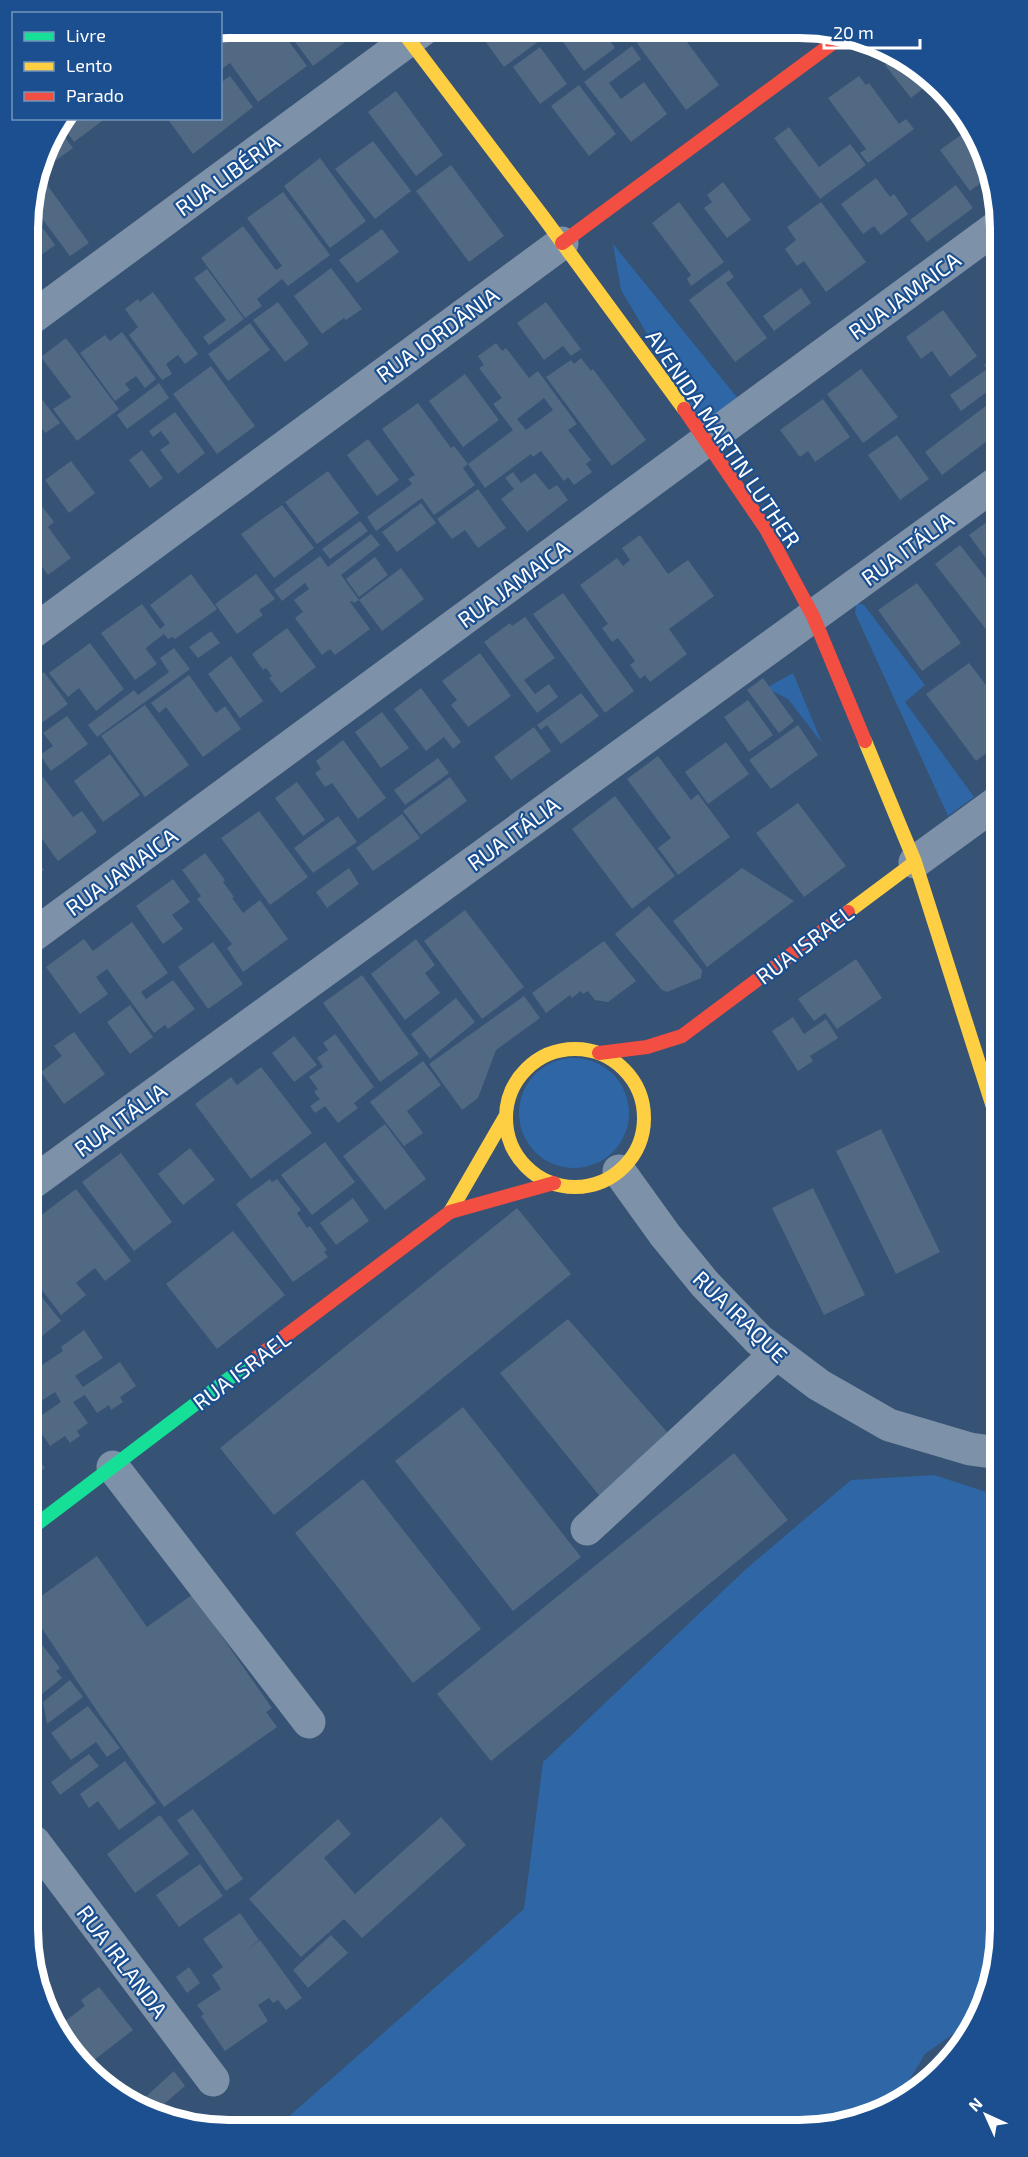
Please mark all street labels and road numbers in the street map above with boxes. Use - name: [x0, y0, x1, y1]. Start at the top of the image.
- street label: RUA LIBÉRIA: [170, 127, 284, 220]
- street label: RUA JAMAICA: [843, 246, 965, 344]
- street label: RUA JORDÂNIA: [371, 281, 503, 387]
- street label: AVENIDA MARTIN LUTHER: [641, 324, 807, 552]
- street label: RUA ITÁLIA: [856, 506, 959, 590]
- street label: RUA JAMAICA: [452, 534, 574, 632]
- street label: RUA ITÁLIA: [462, 791, 565, 875]
- street label: RUA JAMAICA: [60, 822, 182, 920]
- street label: RUA ISRAEL: [750, 899, 858, 989]
- street label: RUA ITÁLIA: [69, 1077, 172, 1161]
- street label: RUA IRAQUE: [688, 1265, 794, 1368]
- street label: RUA ISRAEL: [187, 1325, 295, 1415]
- street label: RUA IRLANDA: [72, 1900, 174, 2023]

